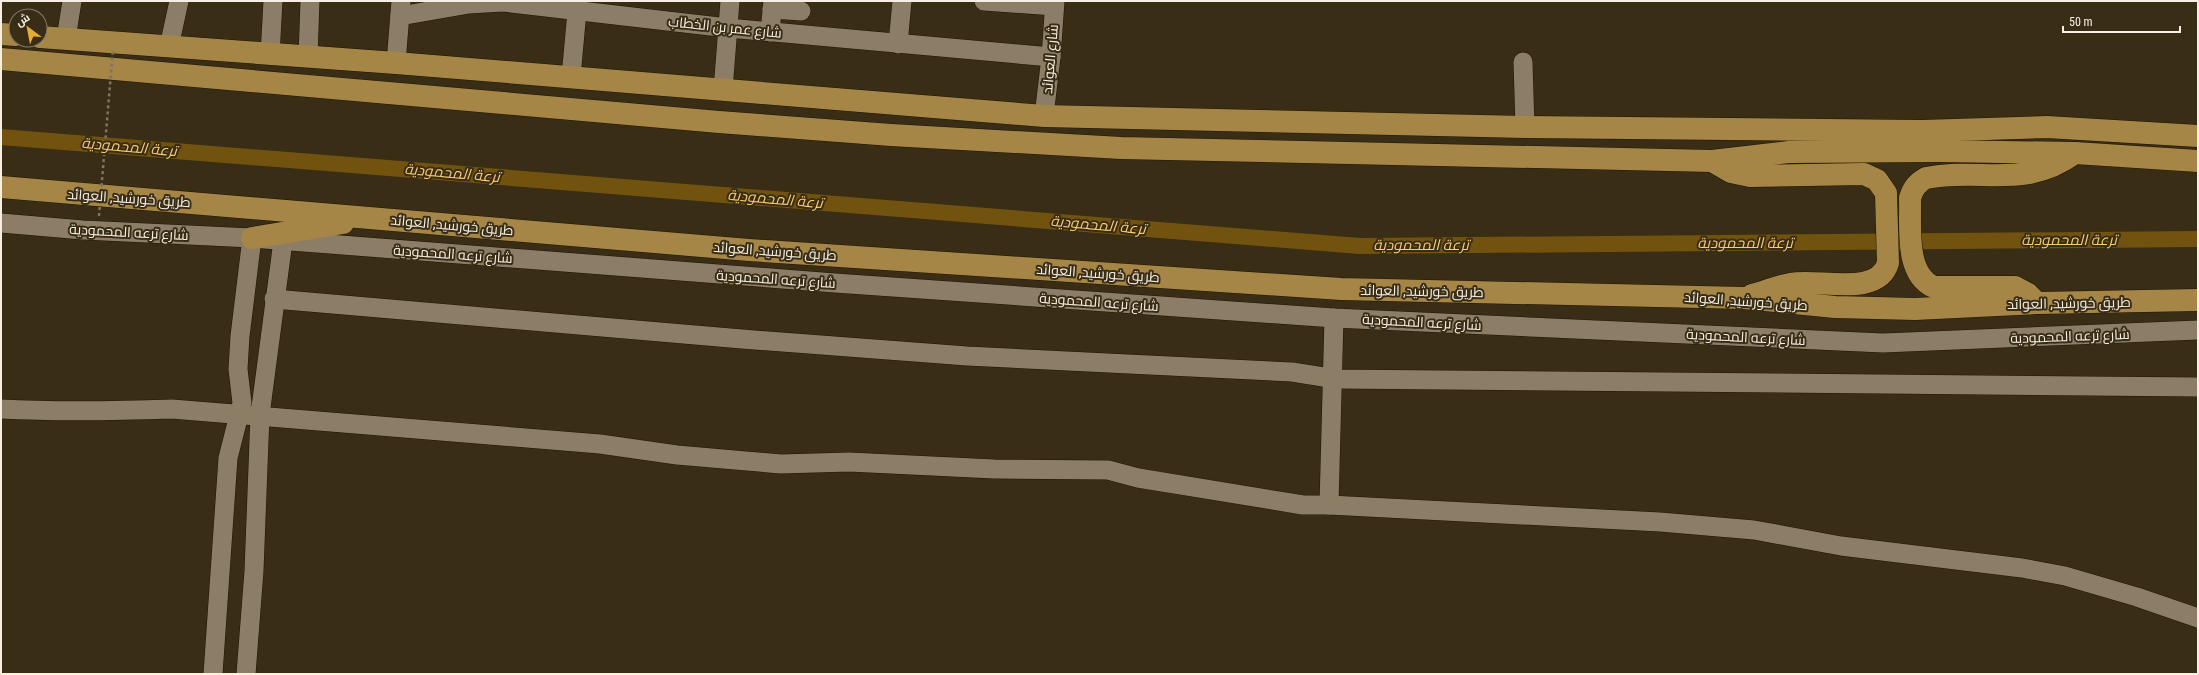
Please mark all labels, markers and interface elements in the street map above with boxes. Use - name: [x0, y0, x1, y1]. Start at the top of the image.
- north arrow: [8, 8, 48, 48]
- scale bar: [2063, 8, 2180, 34]
- text: ش: [14, 11, 32, 29]
- street label: شارع عمر بن الخطاب: [667, 13, 783, 42]
- text: 50 m: [2069, 15, 2093, 29]
- street label: شارع العوائد: [1039, 23, 1062, 95]
- water label: ترعة المحمودية: [81, 134, 180, 160]
- water label: ترعة المحمودية: [404, 160, 503, 186]
- street label: طريق خورشيد, العوائد: [67, 186, 191, 211]
- water label: ترعة المحمودية: [727, 186, 826, 212]
- street label: طريق خورشيد, العوائد: [390, 212, 514, 239]
- water label: ترعة المحمودية: [1050, 212, 1149, 238]
- street label: شارع ترعه المحمودية: [69, 221, 189, 244]
- water label: ترعة المحمودية: [2021, 231, 2120, 249]
- water label: ترعة المحمودية: [1697, 234, 1796, 252]
- water label: ترعة المحمودية: [1373, 236, 1472, 254]
- street label: طريق خورشيد, العوائد: [713, 239, 837, 264]
- street label: شارع ترعه المحمودية: [393, 242, 513, 267]
- street label: طريق خورشيد, العوائد: [1036, 261, 1160, 286]
- street label: شارع ترعه المحمودية: [716, 267, 836, 292]
- street label: طريق خورشيد, العوائد: [1360, 282, 1484, 301]
- street label: طريق خورشيد, العوائد: [1684, 289, 1808, 314]
- street label: شارع ترعه المحمودية: [1039, 290, 1159, 315]
- street label: طريق خورشيد, العوائد: [2007, 294, 2131, 313]
- street label: شارع ترعه المحمودية: [1362, 311, 1482, 334]
- street label: شارع ترعه المحمودية: [1686, 326, 1806, 349]
- street label: شارع ترعه المحمودية: [2010, 326, 2130, 347]

